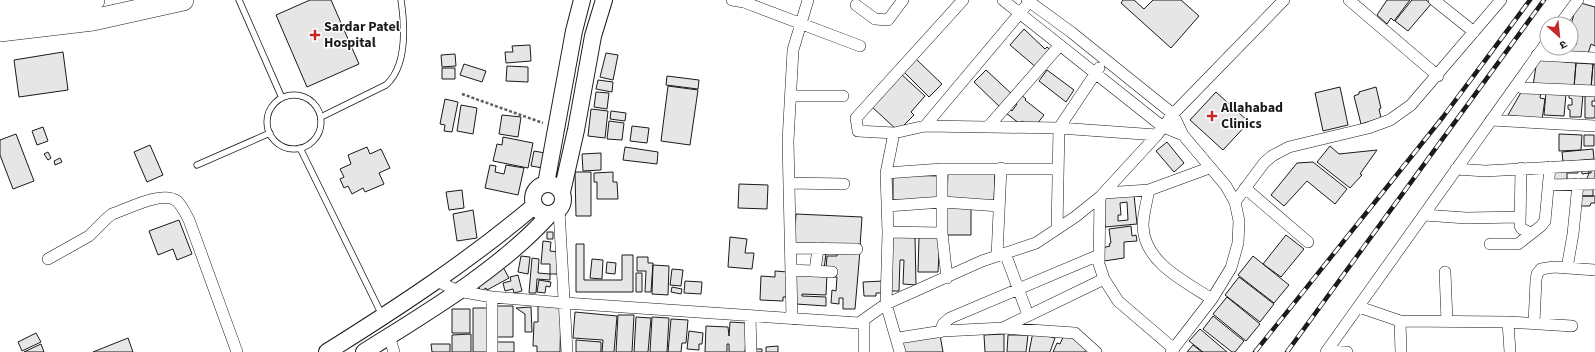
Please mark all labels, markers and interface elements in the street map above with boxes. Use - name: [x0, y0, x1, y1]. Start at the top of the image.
- north arrow: [1539, 16, 1579, 56]
- place label: Sardar Patel Hospital: [324, 17, 400, 53]
- marker: Sardar Patel Hospital: [309, 29, 321, 41]
- text: उ: [1557, 36, 1570, 53]
- place label: Allahabad Clinics: [1220, 98, 1283, 134]
- marker: Allahabad Clinics: [1206, 110, 1218, 122]

